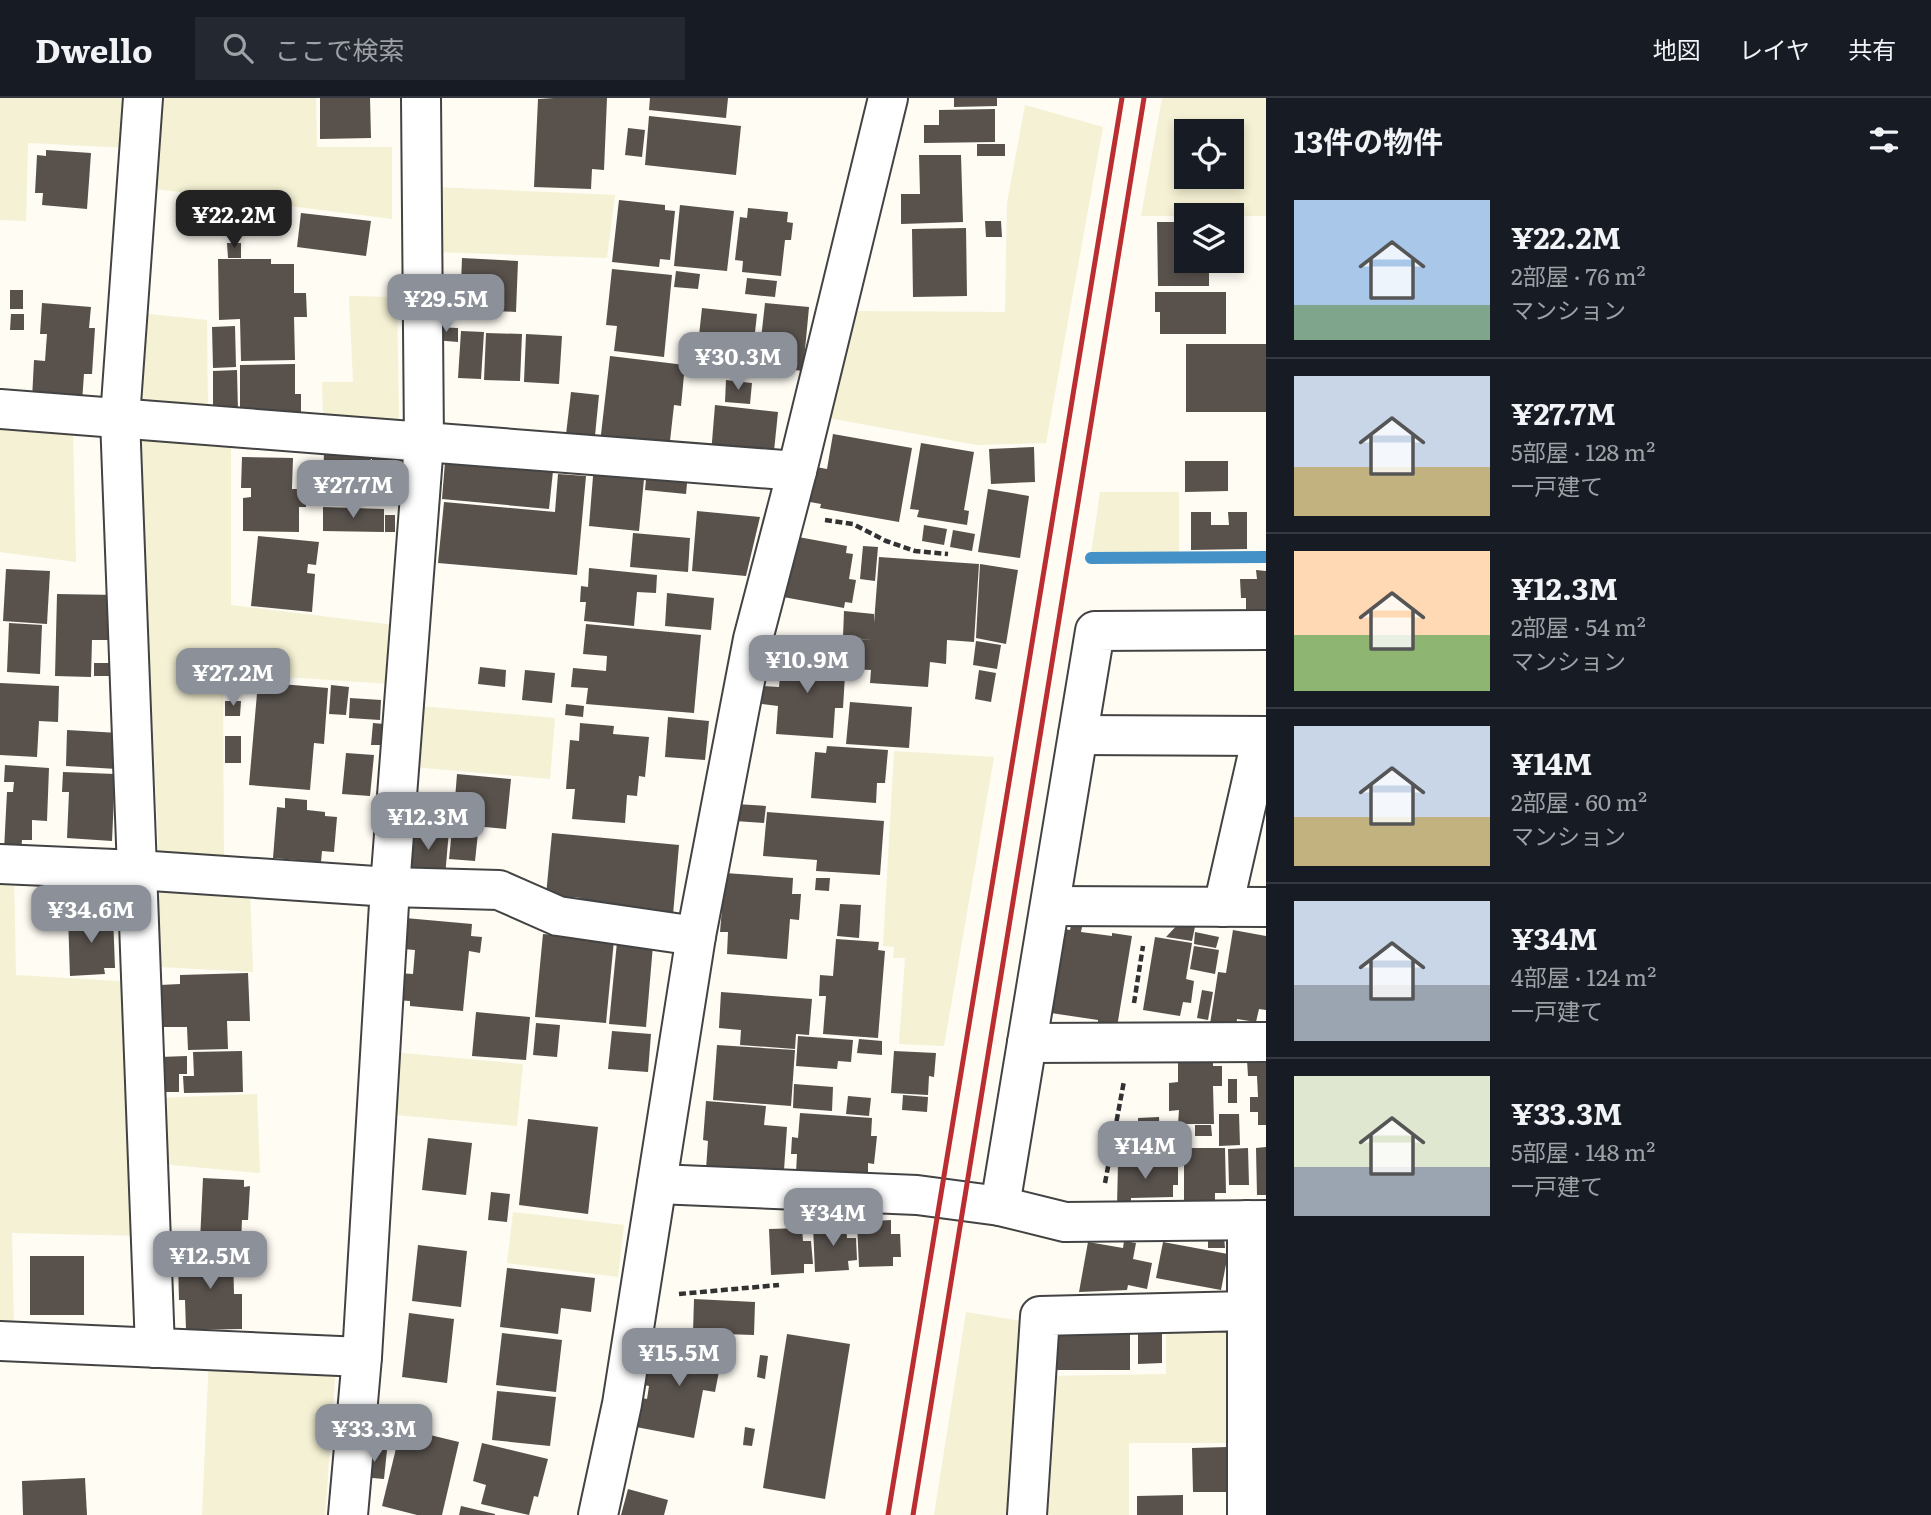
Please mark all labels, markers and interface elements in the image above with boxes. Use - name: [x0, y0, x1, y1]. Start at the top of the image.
- search box: [195, 17, 685, 80]
- text: Dwello: [35, 24, 153, 73]
- icon: search: [219, 29, 257, 67]
- text: ここで検索: [275, 29, 405, 68]
- text: 地図: [1653, 31, 1701, 66]
- text: レイヤ: [1739, 31, 1810, 66]
- text: 共有: [1848, 31, 1896, 66]
- text: 13件の物件: [1294, 118, 1443, 162]
- map controls: [1174, 119, 1244, 273]
- button: locate: [1174, 119, 1244, 189]
- icon: filters: [1865, 121, 1903, 159]
- pin: ¥22.2M: [177, 190, 291, 250]
- text: ¥22.2M: [192, 196, 276, 230]
- button: layers: [1174, 203, 1244, 273]
- text: ¥22.2M: [1511, 214, 1621, 258]
- icon: home: [1350, 228, 1434, 312]
- text: 2部屋 · 76 m²: [1511, 258, 1646, 292]
- pin: ¥29.5M: [389, 274, 503, 334]
- text: ¥29.5M: [403, 280, 489, 314]
- text: マンション: [1511, 292, 1626, 326]
- pin: ¥30.3M: [681, 332, 795, 392]
- text: ¥30.3M: [694, 338, 782, 372]
- text: ¥27.7M: [1511, 390, 1616, 434]
- icon: home: [1350, 404, 1434, 488]
- text: 5部屋 · 128 m²: [1511, 434, 1655, 468]
- pin: ¥27.7M: [296, 460, 410, 520]
- text: ¥27.7M: [313, 466, 393, 500]
- text: 一戸建て: [1511, 468, 1603, 502]
- text: ¥12.3M: [1511, 565, 1618, 609]
- icon: home: [1350, 579, 1434, 663]
- text: 2部屋 · 54 m²: [1511, 609, 1646, 643]
- pin: ¥10.9M: [750, 636, 864, 695]
- text: ¥10.9M: [765, 641, 849, 675]
- text: マンション: [1511, 643, 1626, 677]
- pin: ¥27.2M: [176, 648, 290, 708]
- text: ¥27.2M: [192, 654, 274, 688]
- text: ¥14M: [1511, 740, 1592, 784]
- icon: home: [1350, 754, 1434, 838]
- text: 2部屋 · 60 m²: [1511, 784, 1647, 818]
- pin: ¥12.3M: [371, 792, 485, 852]
- text: ¥12.3M: [387, 798, 469, 832]
- text: マンション: [1511, 818, 1626, 852]
- pin: ¥34.6M: [34, 886, 148, 945]
- text: ¥34.6M: [47, 891, 135, 925]
- text: ¥34M: [1511, 915, 1598, 959]
- icon: home: [1350, 929, 1434, 1013]
- text: 4部屋 · 124 m²: [1511, 959, 1656, 993]
- text: 一戸建て: [1511, 993, 1603, 1027]
- text: ¥33.3M: [1511, 1090, 1622, 1134]
- icon: home: [1350, 1104, 1434, 1188]
- pin: ¥14M: [1104, 1122, 1186, 1181]
- text: ¥14M: [1114, 1127, 1176, 1161]
- text: 5部屋 · 148 m²: [1511, 1134, 1655, 1168]
- text: 一戸建て: [1511, 1168, 1603, 1202]
- pin: ¥34M: [792, 1188, 874, 1248]
- text: ¥34M: [800, 1194, 866, 1228]
- pin: ¥12.5M: [153, 1232, 267, 1291]
- text: ¥12.5M: [169, 1237, 251, 1271]
- pin: ¥15.5M: [622, 1328, 736, 1388]
- text: ¥15.5M: [638, 1334, 720, 1368]
- pin: ¥33.3M: [317, 1404, 431, 1464]
- text: ¥33.3M: [331, 1410, 417, 1444]

